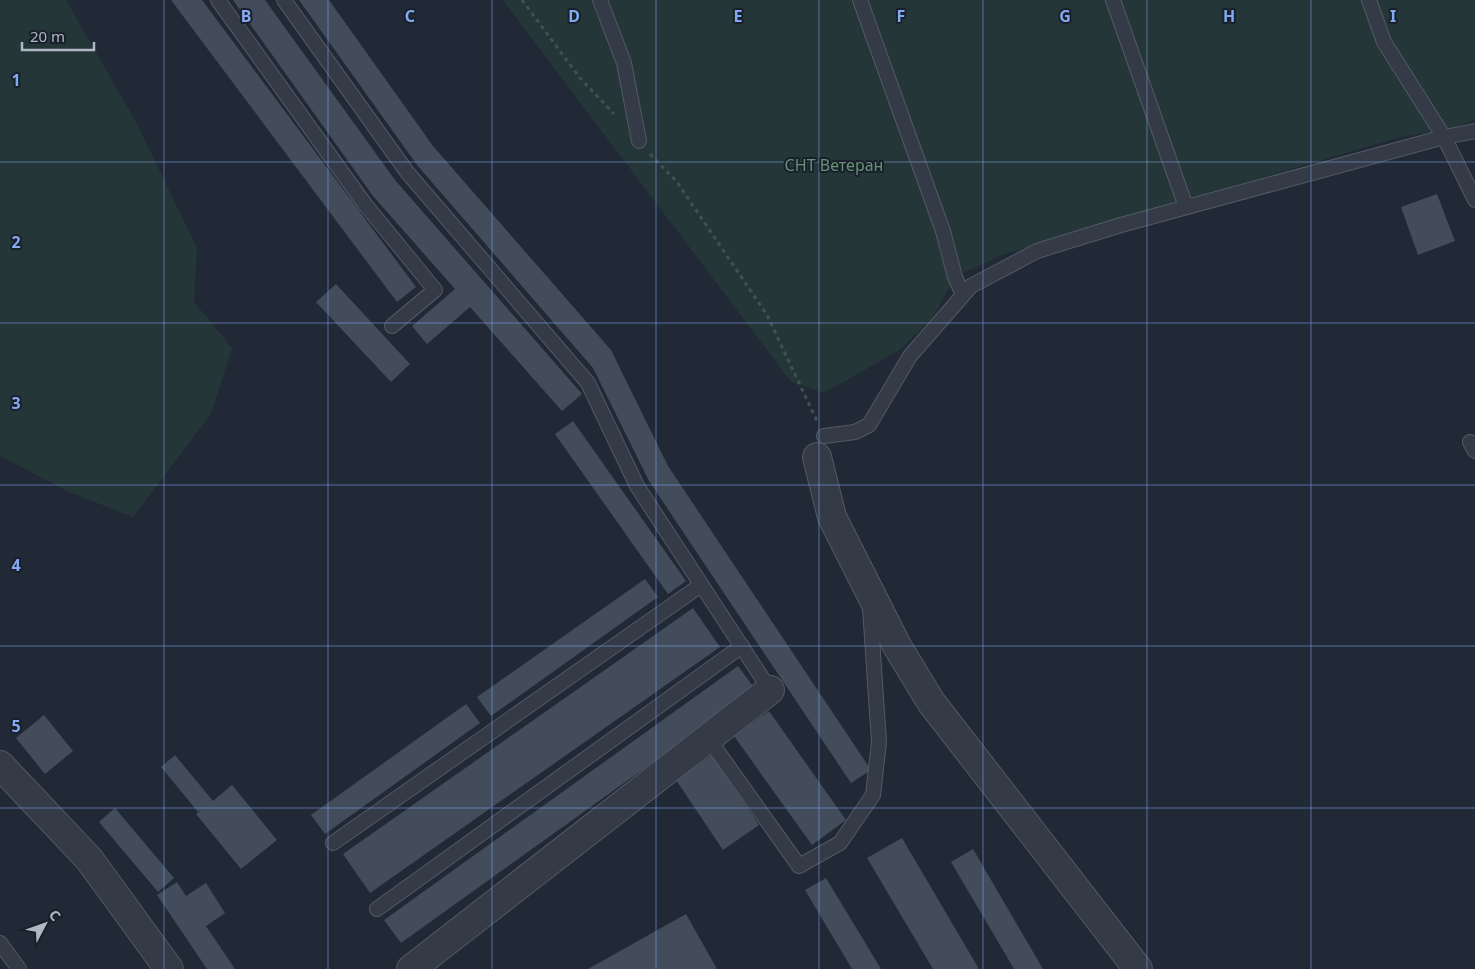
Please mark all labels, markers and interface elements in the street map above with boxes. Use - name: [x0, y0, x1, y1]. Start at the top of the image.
- text: B: [241, 5, 251, 27]
- text: C: [405, 5, 415, 27]
- text: D: [568, 5, 580, 27]
- text: E: [734, 5, 743, 27]
- text: F: [897, 5, 905, 27]
- text: G: [1059, 5, 1071, 27]
- text: H: [1223, 5, 1235, 27]
- text: I: [1390, 5, 1396, 27]
- scale bar: [22, 20, 95, 52]
- text: 20 m: [30, 26, 65, 46]
- text: 1: [11, 69, 21, 91]
- park label: СНТ Ветеран: [785, 154, 883, 176]
- text: 2: [11, 231, 21, 253]
- text: 3: [11, 392, 21, 414]
- text: 4: [11, 554, 21, 576]
- text: 5: [11, 715, 21, 737]
- north arrow: [20, 899, 70, 949]
- text: С: [45, 906, 65, 925]

